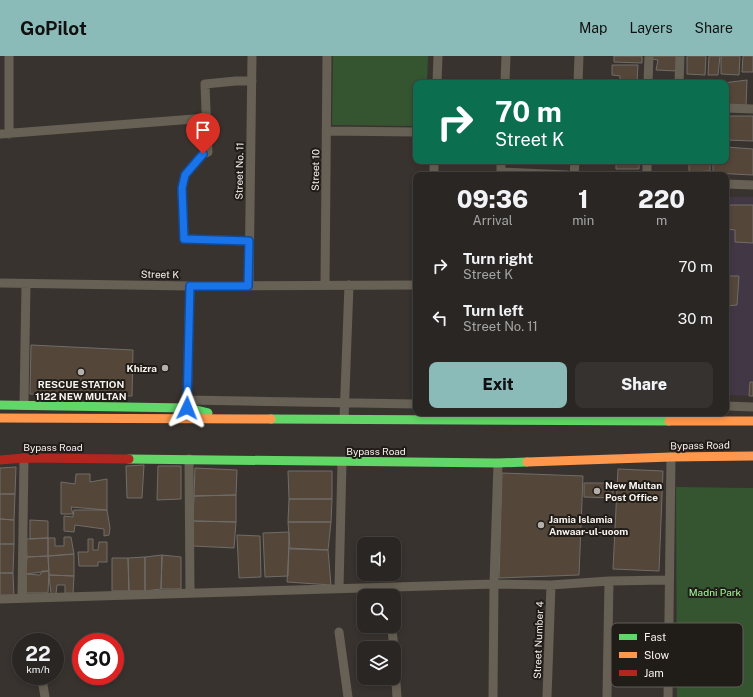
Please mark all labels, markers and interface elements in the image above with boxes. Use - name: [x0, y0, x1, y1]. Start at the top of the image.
- text: GoPilot: [20, 17, 87, 39]
- text: Map: [579, 20, 607, 36]
- text: Layers: [629, 20, 673, 36]
- text: Share: [695, 20, 733, 36]
- text: 70 m: [495, 95, 562, 128]
- icon: right: [429, 96, 481, 148]
- pin: [186, 113, 220, 154]
- icon: arrive: [192, 119, 214, 141]
- text: Street K: [495, 129, 564, 150]
- street label: Street No. 11: [232, 142, 246, 200]
- street label: Street 10: [309, 149, 321, 191]
- text: 09:36: [457, 185, 528, 213]
- text: 1: [578, 185, 588, 213]
- text: 220: [638, 185, 685, 213]
- text: Arrival: [472, 213, 513, 228]
- text: min: [572, 213, 594, 228]
- text: m: [656, 213, 667, 228]
- text: Turn right: [463, 250, 533, 267]
- icon: right: [429, 255, 451, 277]
- text: 70 m: [678, 258, 713, 275]
- text: Street K: [463, 267, 513, 282]
- street label: Street K: [141, 268, 180, 280]
- text: Turn left: [463, 302, 524, 319]
- icon: left: [429, 307, 451, 329]
- text: 30 m: [678, 310, 713, 327]
- text: Street No. 11: [463, 319, 538, 334]
- place label: Khizra: [127, 362, 157, 374]
- button: Exit: [429, 362, 567, 408]
- button: Share: [575, 362, 713, 408]
- marker: Khizra: [160, 363, 170, 373]
- marker: RESCUE STATION 1122 NEW MULTAN: [76, 367, 86, 377]
- place label: RESCUE STATION 1122 NEW MULTAN: [35, 378, 127, 402]
- position arrow: [166, 387, 208, 429]
- street label: Bypass Road: [670, 438, 730, 452]
- street label: Bypass Road: [23, 441, 83, 453]
- street label: Bypass Road: [346, 445, 406, 457]
- place label: New Multan Post Office: [605, 479, 662, 503]
- marker: New Multan Post Office: [592, 486, 602, 496]
- place label: Jamia Islamia Anwaar-ul-uoom: [549, 513, 628, 537]
- marker: Jamia Islamia Anwaar-ul-uoom: [536, 520, 546, 530]
- map controls: [357, 537, 401, 685]
- button: sound: [357, 537, 401, 581]
- park label: Madni Park: [689, 586, 742, 598]
- button: search: [357, 589, 401, 633]
- street label: Street Number 4: [531, 601, 545, 679]
- legend: [611, 623, 743, 687]
- text: Fast: [644, 631, 666, 643]
- speed limit sign: 30: [72, 633, 124, 685]
- button: layers: [357, 641, 401, 685]
- text: 22: [25, 642, 51, 666]
- text: Slow: [644, 649, 670, 661]
- text: km/h: [26, 663, 50, 675]
- text: Jam: [644, 667, 664, 679]

